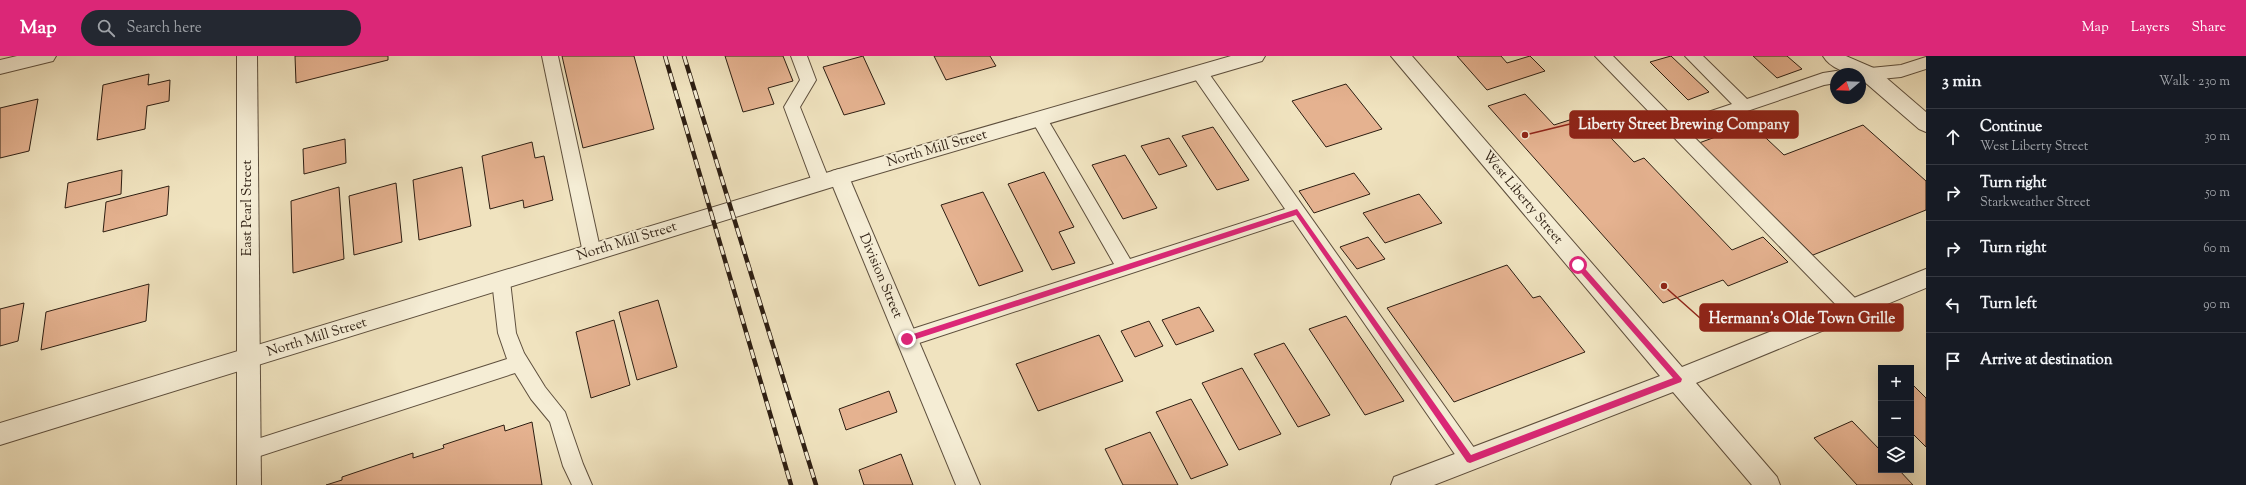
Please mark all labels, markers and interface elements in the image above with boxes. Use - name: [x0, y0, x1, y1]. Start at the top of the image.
- search box: [81, 10, 361, 46]
- text: Map: [20, 15, 57, 42]
- icon: search: [95, 17, 117, 39]
- text: Search here: [127, 18, 202, 39]
- text: Map: [2082, 18, 2109, 38]
- text: Layers: [2131, 18, 2169, 38]
- text: Share: [2191, 18, 2226, 38]
- north arrow: [1830, 68, 1866, 104]
- text: 3 min: [1942, 70, 1981, 94]
- text: Walk · 230 m: [2159, 73, 2230, 91]
- callout: Liberty Street Brewing Company: [1570, 111, 1798, 138]
- text: Liberty Street Brewing Company: [1578, 115, 1790, 136]
- text: Continue: [1980, 117, 2042, 138]
- street label: North Mill Street: [884, 125, 990, 173]
- icon: ahead: [1942, 126, 1964, 148]
- text: 30 m: [2204, 128, 2230, 146]
- text: West Liberty Street: [1980, 138, 2088, 156]
- street label: West Liberty Street: [1477, 147, 1567, 249]
- street label: East Pearl Street: [238, 160, 258, 256]
- text: Turn right: [1980, 173, 2046, 194]
- icon: right: [1942, 182, 1964, 204]
- text: 50 m: [2205, 184, 2230, 202]
- text: Starkweather Street: [1980, 194, 2090, 212]
- street label: North Mill Street: [575, 217, 680, 267]
- street label: Division Street: [853, 230, 907, 322]
- icon: right: [1942, 238, 1964, 260]
- text: Turn right: [1980, 238, 2046, 259]
- text: 60 m: [2203, 240, 2230, 258]
- route start: [1569, 256, 1587, 274]
- icon: left: [1942, 294, 1964, 316]
- text: Turn left: [1980, 294, 2037, 315]
- text: 90 m: [2203, 296, 2230, 314]
- callout: Hermann's Olde Town Grille: [1700, 304, 1903, 331]
- text: Hermann's Olde Town Grille: [1709, 309, 1895, 330]
- street label: North Mill Street: [265, 313, 370, 363]
- route end: [898, 330, 916, 348]
- icon: arrive: [1942, 350, 1964, 372]
- text: Arrive at destination: [1980, 350, 2113, 371]
- map controls: [1878, 365, 1914, 473]
- button: +: [1878, 365, 1914, 401]
- button: −: [1878, 401, 1914, 437]
- button: layers: [1878, 437, 1914, 473]

